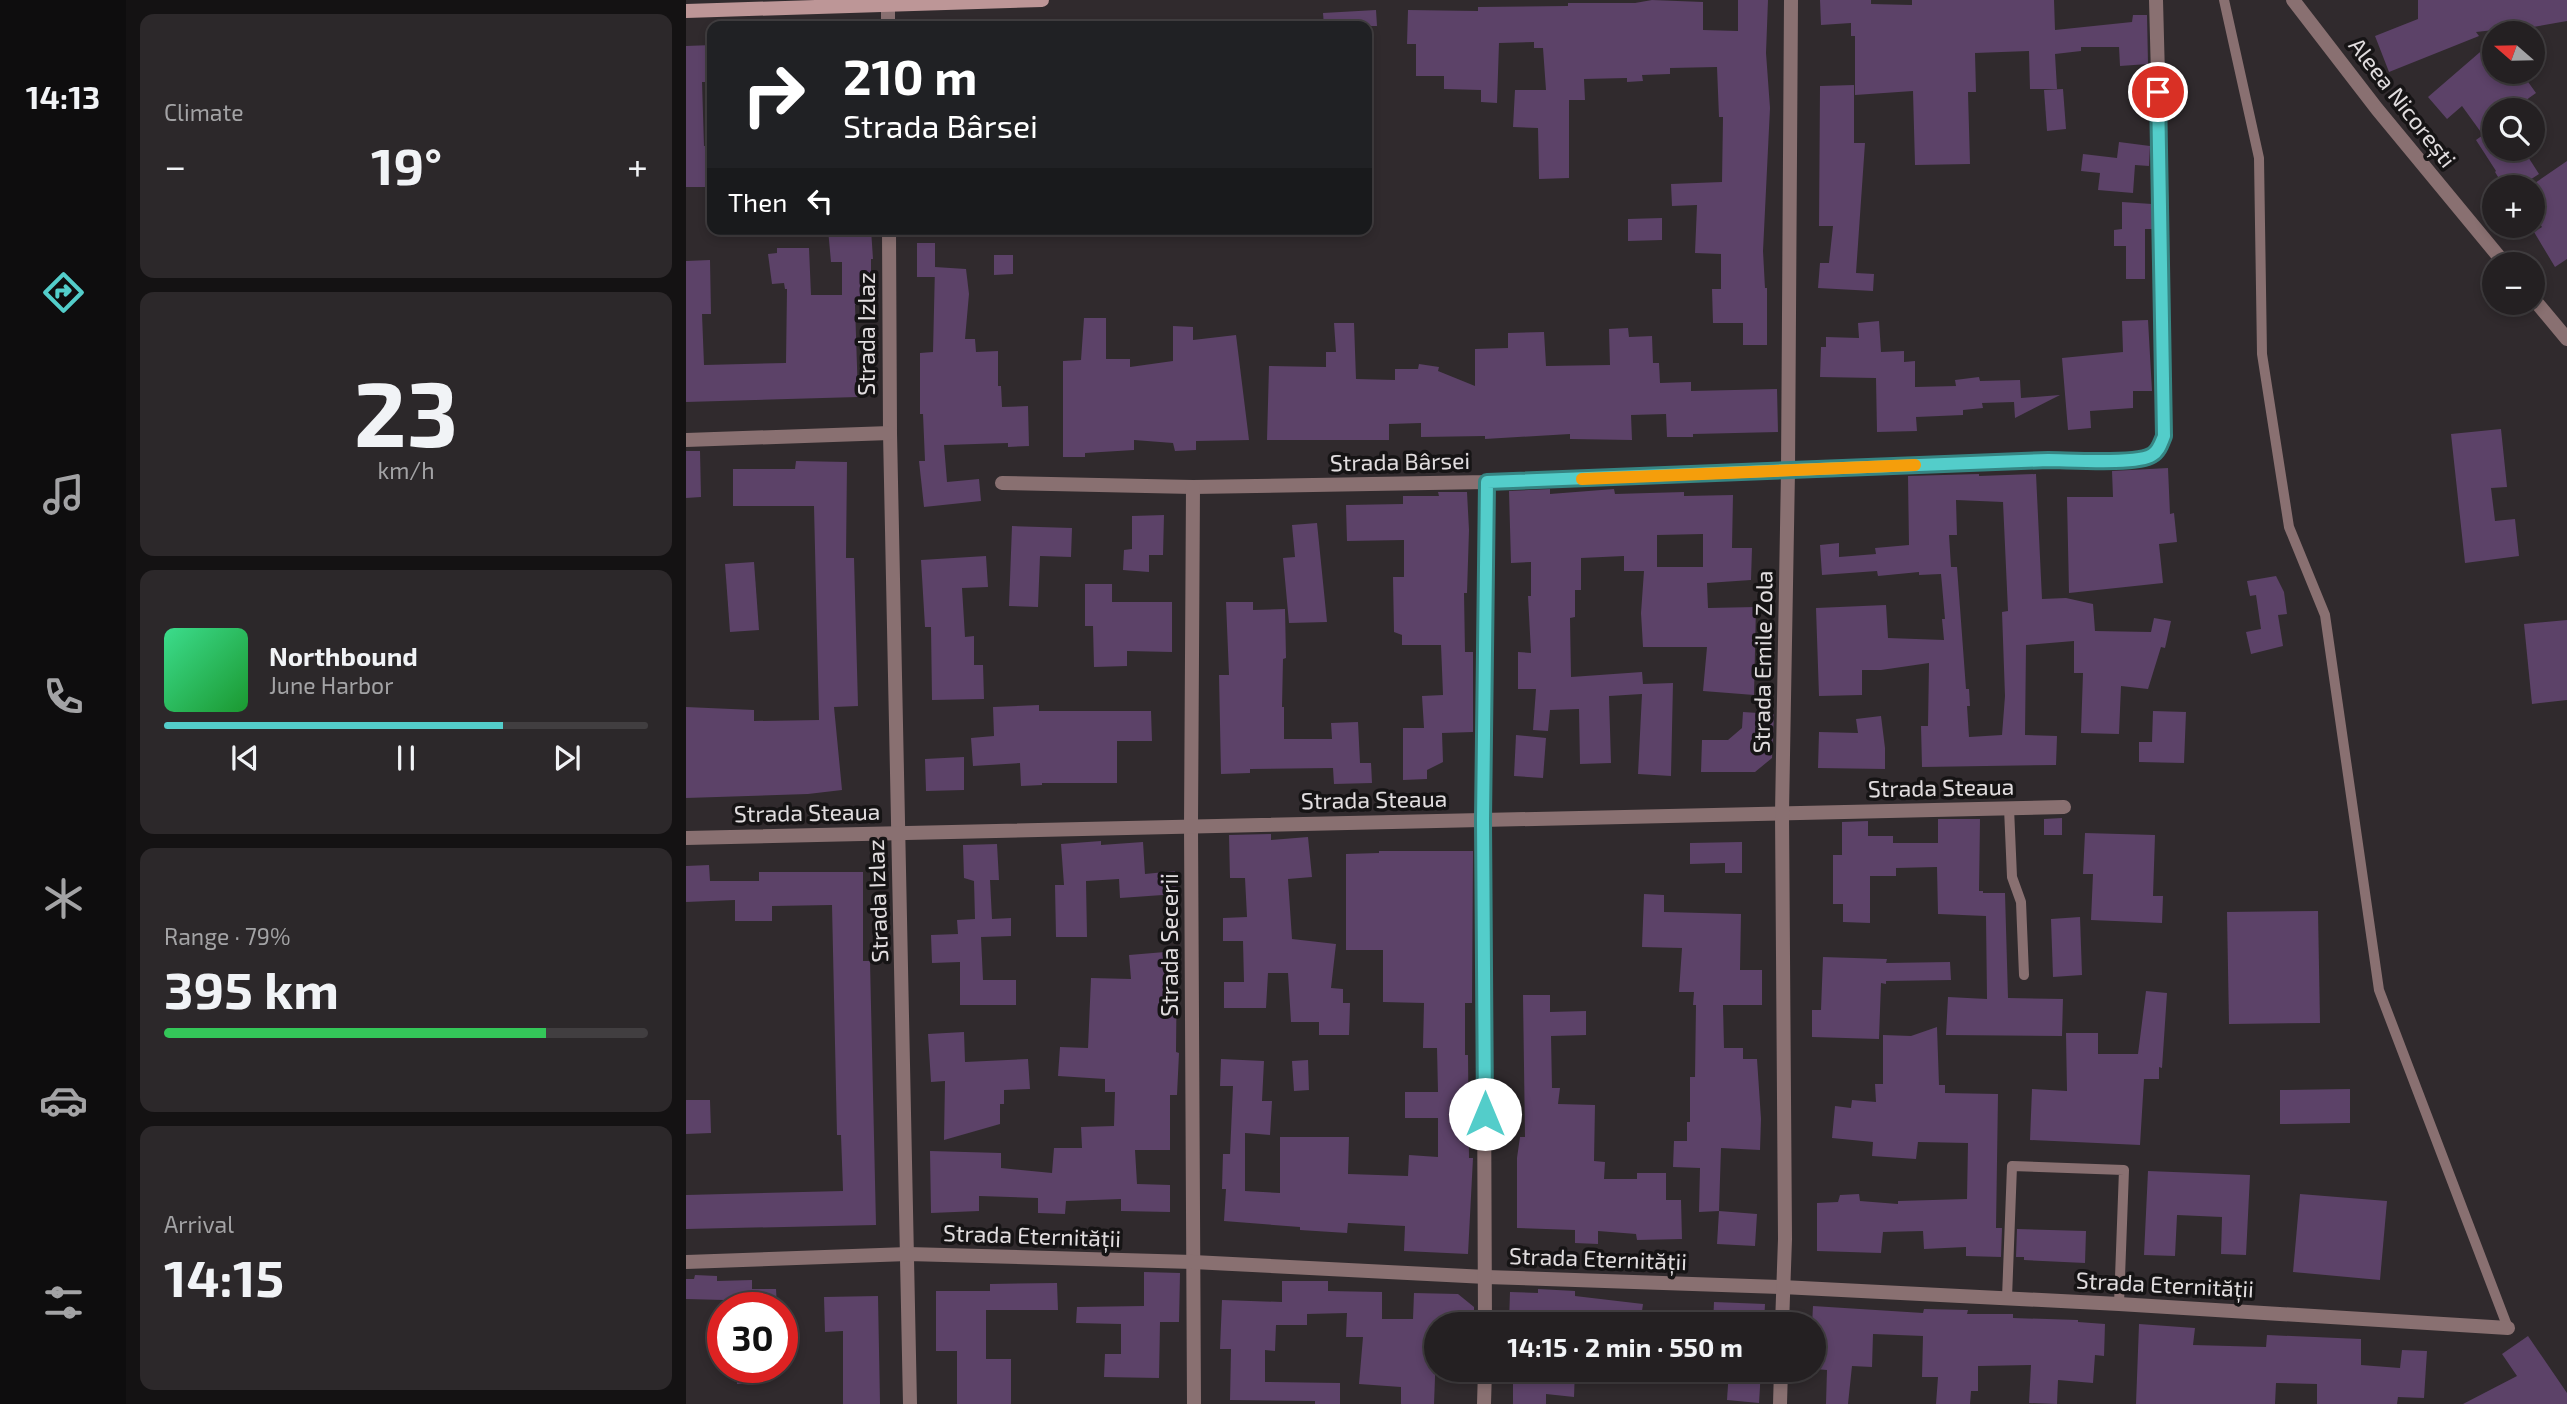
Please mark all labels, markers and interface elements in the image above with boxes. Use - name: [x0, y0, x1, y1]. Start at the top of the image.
- north arrow: [2482, 21, 2544, 84]
- map controls: [2482, 21, 2545, 315]
- street label: Aleea Nicorești: [2342, 31, 2462, 174]
- text: 210 m: [843, 46, 977, 105]
- icon: right: [728, 49, 819, 140]
- pin: [2128, 62, 2188, 122]
- icon: arrive: [2139, 73, 2177, 111]
- text: 14:13: [26, 77, 100, 115]
- text: Climate: [164, 98, 244, 126]
- button: search: [2482, 98, 2545, 161]
- text: Strada Bârsei: [843, 106, 1038, 144]
- text: 19°: [371, 133, 442, 195]
- text: −: [164, 142, 186, 188]
- text: +: [627, 142, 648, 188]
- button: +: [2482, 175, 2545, 238]
- icon: left: [801, 182, 839, 220]
- text: Then: [728, 186, 787, 217]
- button: −: [2482, 252, 2545, 315]
- icon: directions: [39, 268, 88, 317]
- street label: Strada Izlaz: [852, 272, 880, 396]
- text: 23: [354, 356, 458, 465]
- street label: Strada Bârsei: [1330, 446, 1470, 476]
- text: km/h: [377, 456, 435, 484]
- icon: music: [39, 470, 88, 519]
- street label: Strada Emile Zola: [1746, 570, 1778, 754]
- text: Northbound: [269, 640, 418, 671]
- text: June Harbor: [269, 671, 393, 699]
- icon: phone: [39, 672, 88, 721]
- icon: previous: [226, 739, 264, 777]
- icon: pause: [387, 739, 425, 777]
- icon: next: [548, 739, 586, 777]
- street label: Strada Steaua: [1867, 772, 2015, 802]
- street label: Strada Steaua: [1300, 784, 1448, 814]
- street label: Strada Steaua: [733, 797, 881, 827]
- street label: Strada Izlaz: [861, 839, 893, 963]
- street label: Strada Secerii: [1155, 873, 1183, 1017]
- icon: climate: [39, 874, 88, 923]
- text: Range · 79%: [164, 922, 290, 950]
- text: 395 km: [164, 957, 339, 1019]
- icon: car: [39, 1076, 88, 1125]
- position arrow: [1448, 1077, 1522, 1151]
- text: Arrival: [164, 1210, 234, 1238]
- street label: Strada Eternității: [942, 1218, 1122, 1254]
- street label: Strada Eternității: [1508, 1241, 1688, 1277]
- text: 14:15: [164, 1245, 284, 1307]
- street label: Strada Eternității: [2075, 1265, 2255, 1305]
- icon: filters: [39, 1278, 88, 1327]
- speed limit sign: 30: [707, 1292, 798, 1383]
- text: 14:15 · 2 min · 550 m: [1507, 1331, 1743, 1362]

